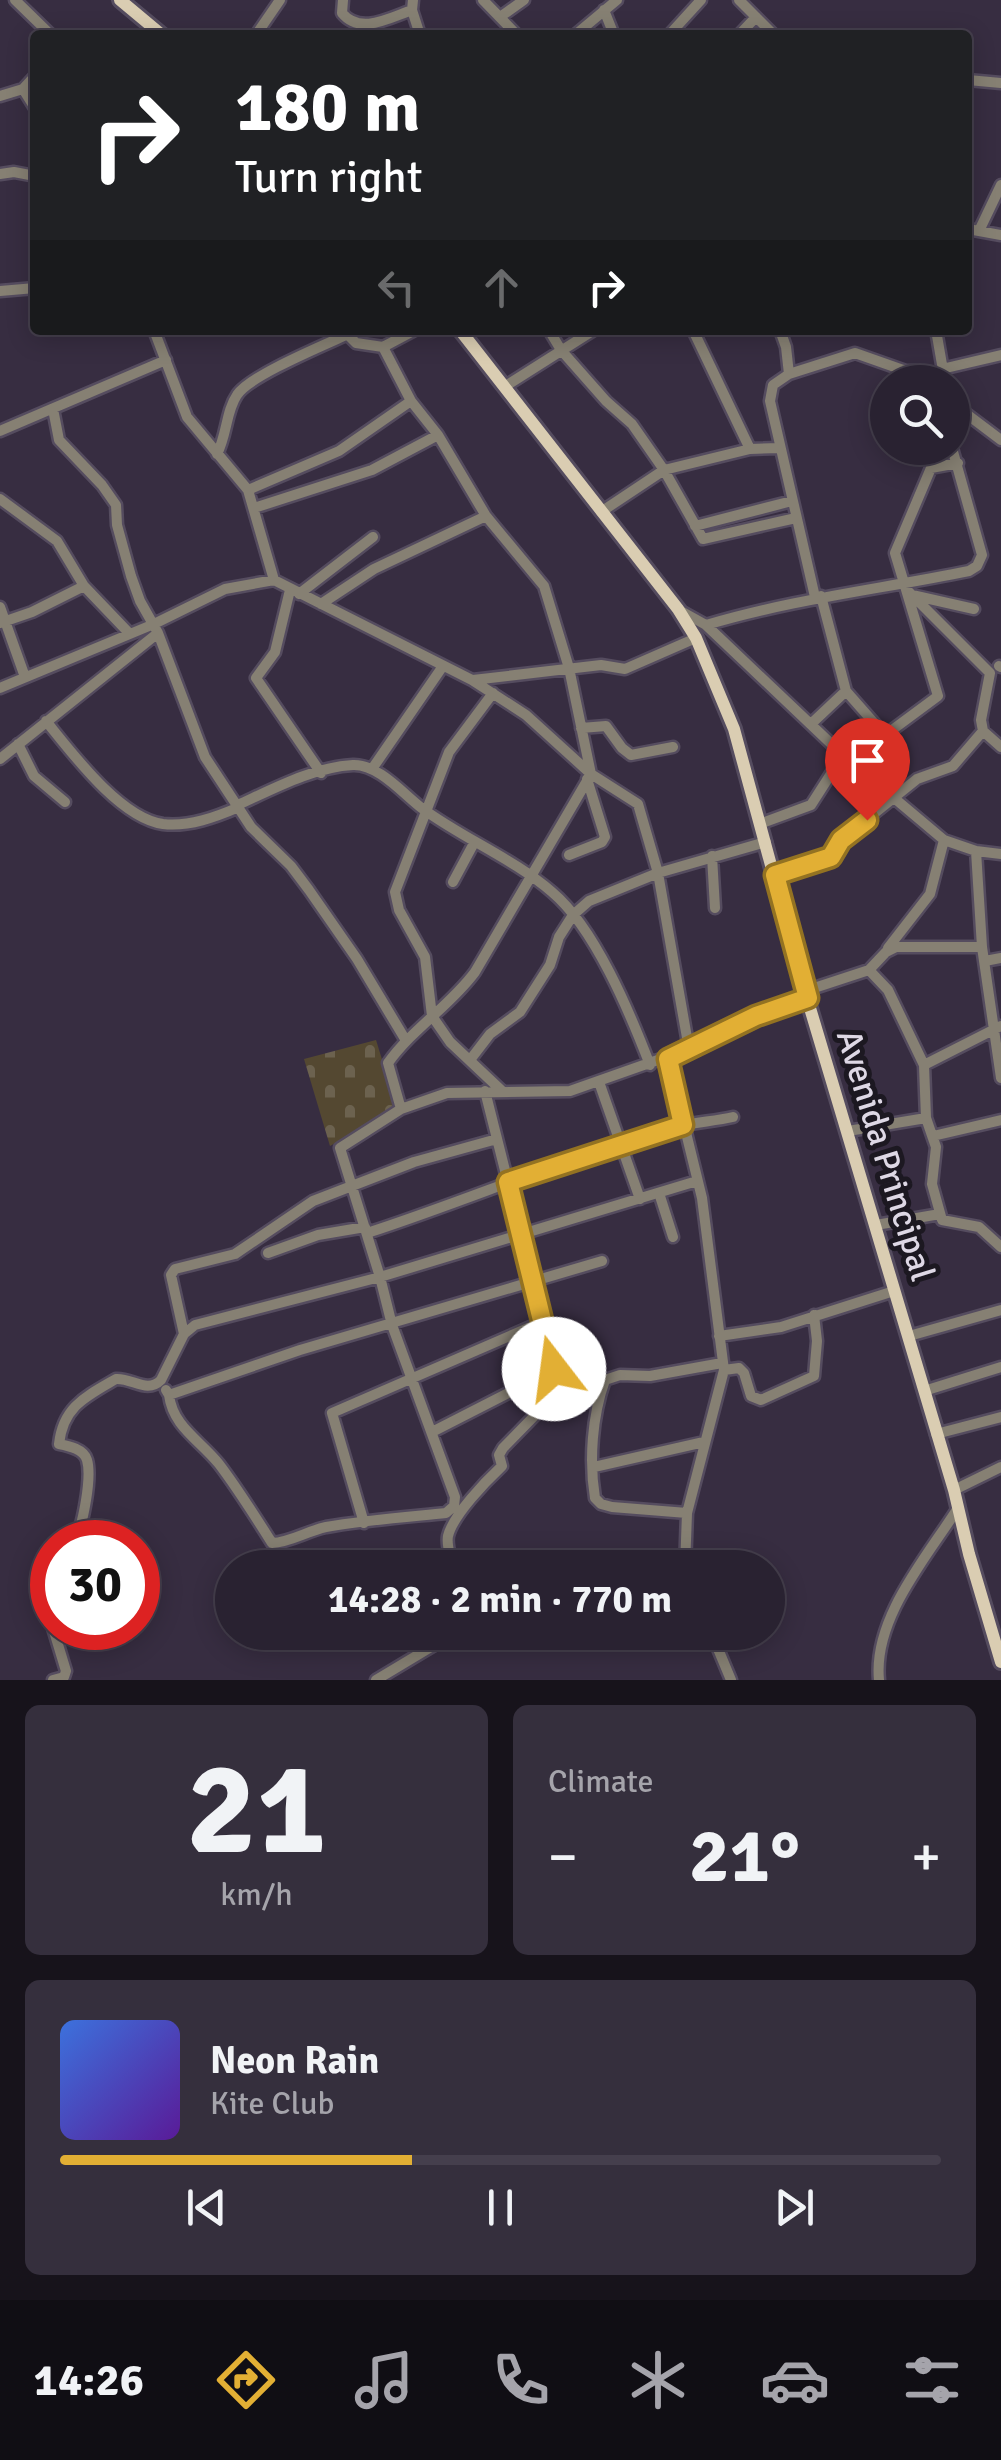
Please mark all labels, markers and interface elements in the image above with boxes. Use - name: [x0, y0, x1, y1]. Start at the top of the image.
- text: 180 m: [235, 64, 420, 150]
- icon: right: [70, 70, 200, 200]
- text: Turn right: [235, 150, 423, 205]
- icon: left: [369, 260, 424, 315]
- icon: ahead: [474, 260, 529, 315]
- icon: right: [579, 260, 634, 315]
- map controls: [870, 365, 970, 465]
- button: search: [870, 365, 970, 465]
- pin: [825, 718, 910, 821]
- icon: arrive: [840, 733, 895, 788]
- street label: Avenida Principal: [827, 1024, 944, 1286]
- position arrow: [502, 1317, 606, 1421]
- speed limit sign: 30: [30, 1520, 160, 1650]
- text: 14:28 · 2 min · 770 m: [328, 1576, 672, 1623]
- text: 21: [186, 1730, 327, 1890]
- text: Climate: [548, 1762, 654, 1801]
- text: 21°: [689, 1810, 800, 1903]
- text: −: [548, 1823, 578, 1891]
- text: +: [911, 1823, 941, 1891]
- text: km/h: [220, 1875, 293, 1914]
- text: Neon Rain: [210, 2037, 379, 2084]
- text: Kite Club: [210, 2084, 334, 2123]
- icon: previous: [179, 2180, 234, 2235]
- icon: pause: [473, 2180, 528, 2235]
- icon: next: [767, 2180, 822, 2235]
- icon: directions: [211, 2345, 281, 2415]
- icon: music: [349, 2345, 419, 2415]
- icon: phone: [486, 2345, 556, 2415]
- icon: climate: [623, 2345, 693, 2415]
- icon: car: [760, 2345, 830, 2415]
- icon: filters: [897, 2345, 967, 2415]
- text: 14:26: [34, 2353, 144, 2408]

